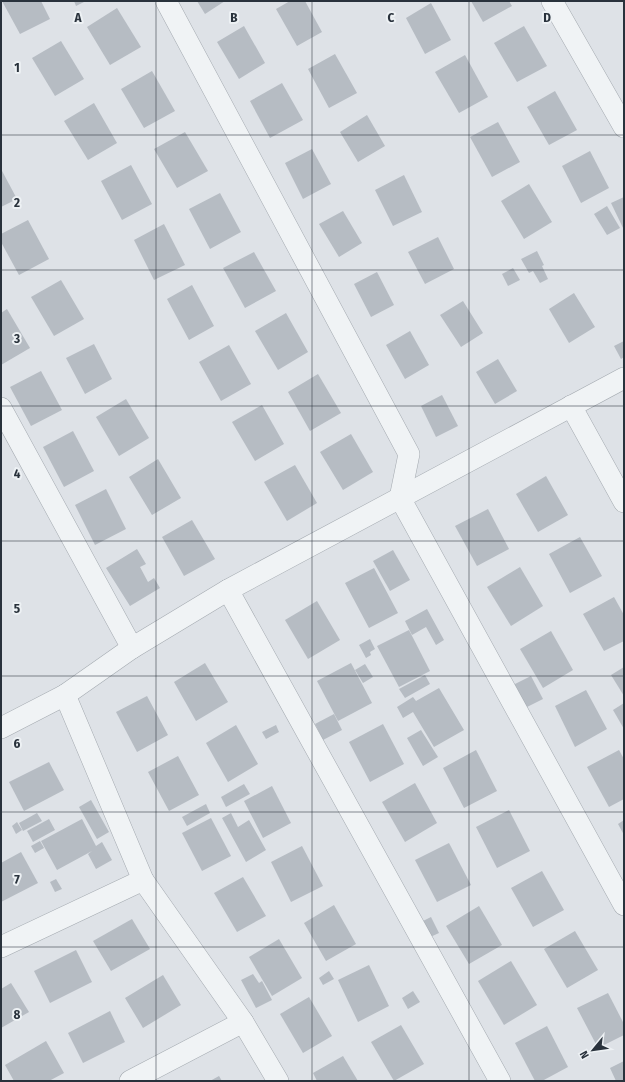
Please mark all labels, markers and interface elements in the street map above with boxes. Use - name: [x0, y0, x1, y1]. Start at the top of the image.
- text: A: [73, 10, 82, 25]
- text: B: [230, 10, 238, 25]
- text: C: [388, 10, 395, 25]
- text: D: [543, 10, 551, 25]
- text: 1: [14, 60, 20, 75]
- text: 2: [13, 195, 20, 210]
- text: 3: [13, 331, 20, 346]
- text: 4: [14, 466, 21, 481]
- text: 5: [14, 601, 20, 616]
- text: 6: [14, 736, 21, 751]
- text: 7: [14, 872, 20, 887]
- text: 8: [14, 1007, 21, 1022]
- north arrow: [573, 1030, 613, 1070]
- text: N: [577, 1049, 592, 1061]

